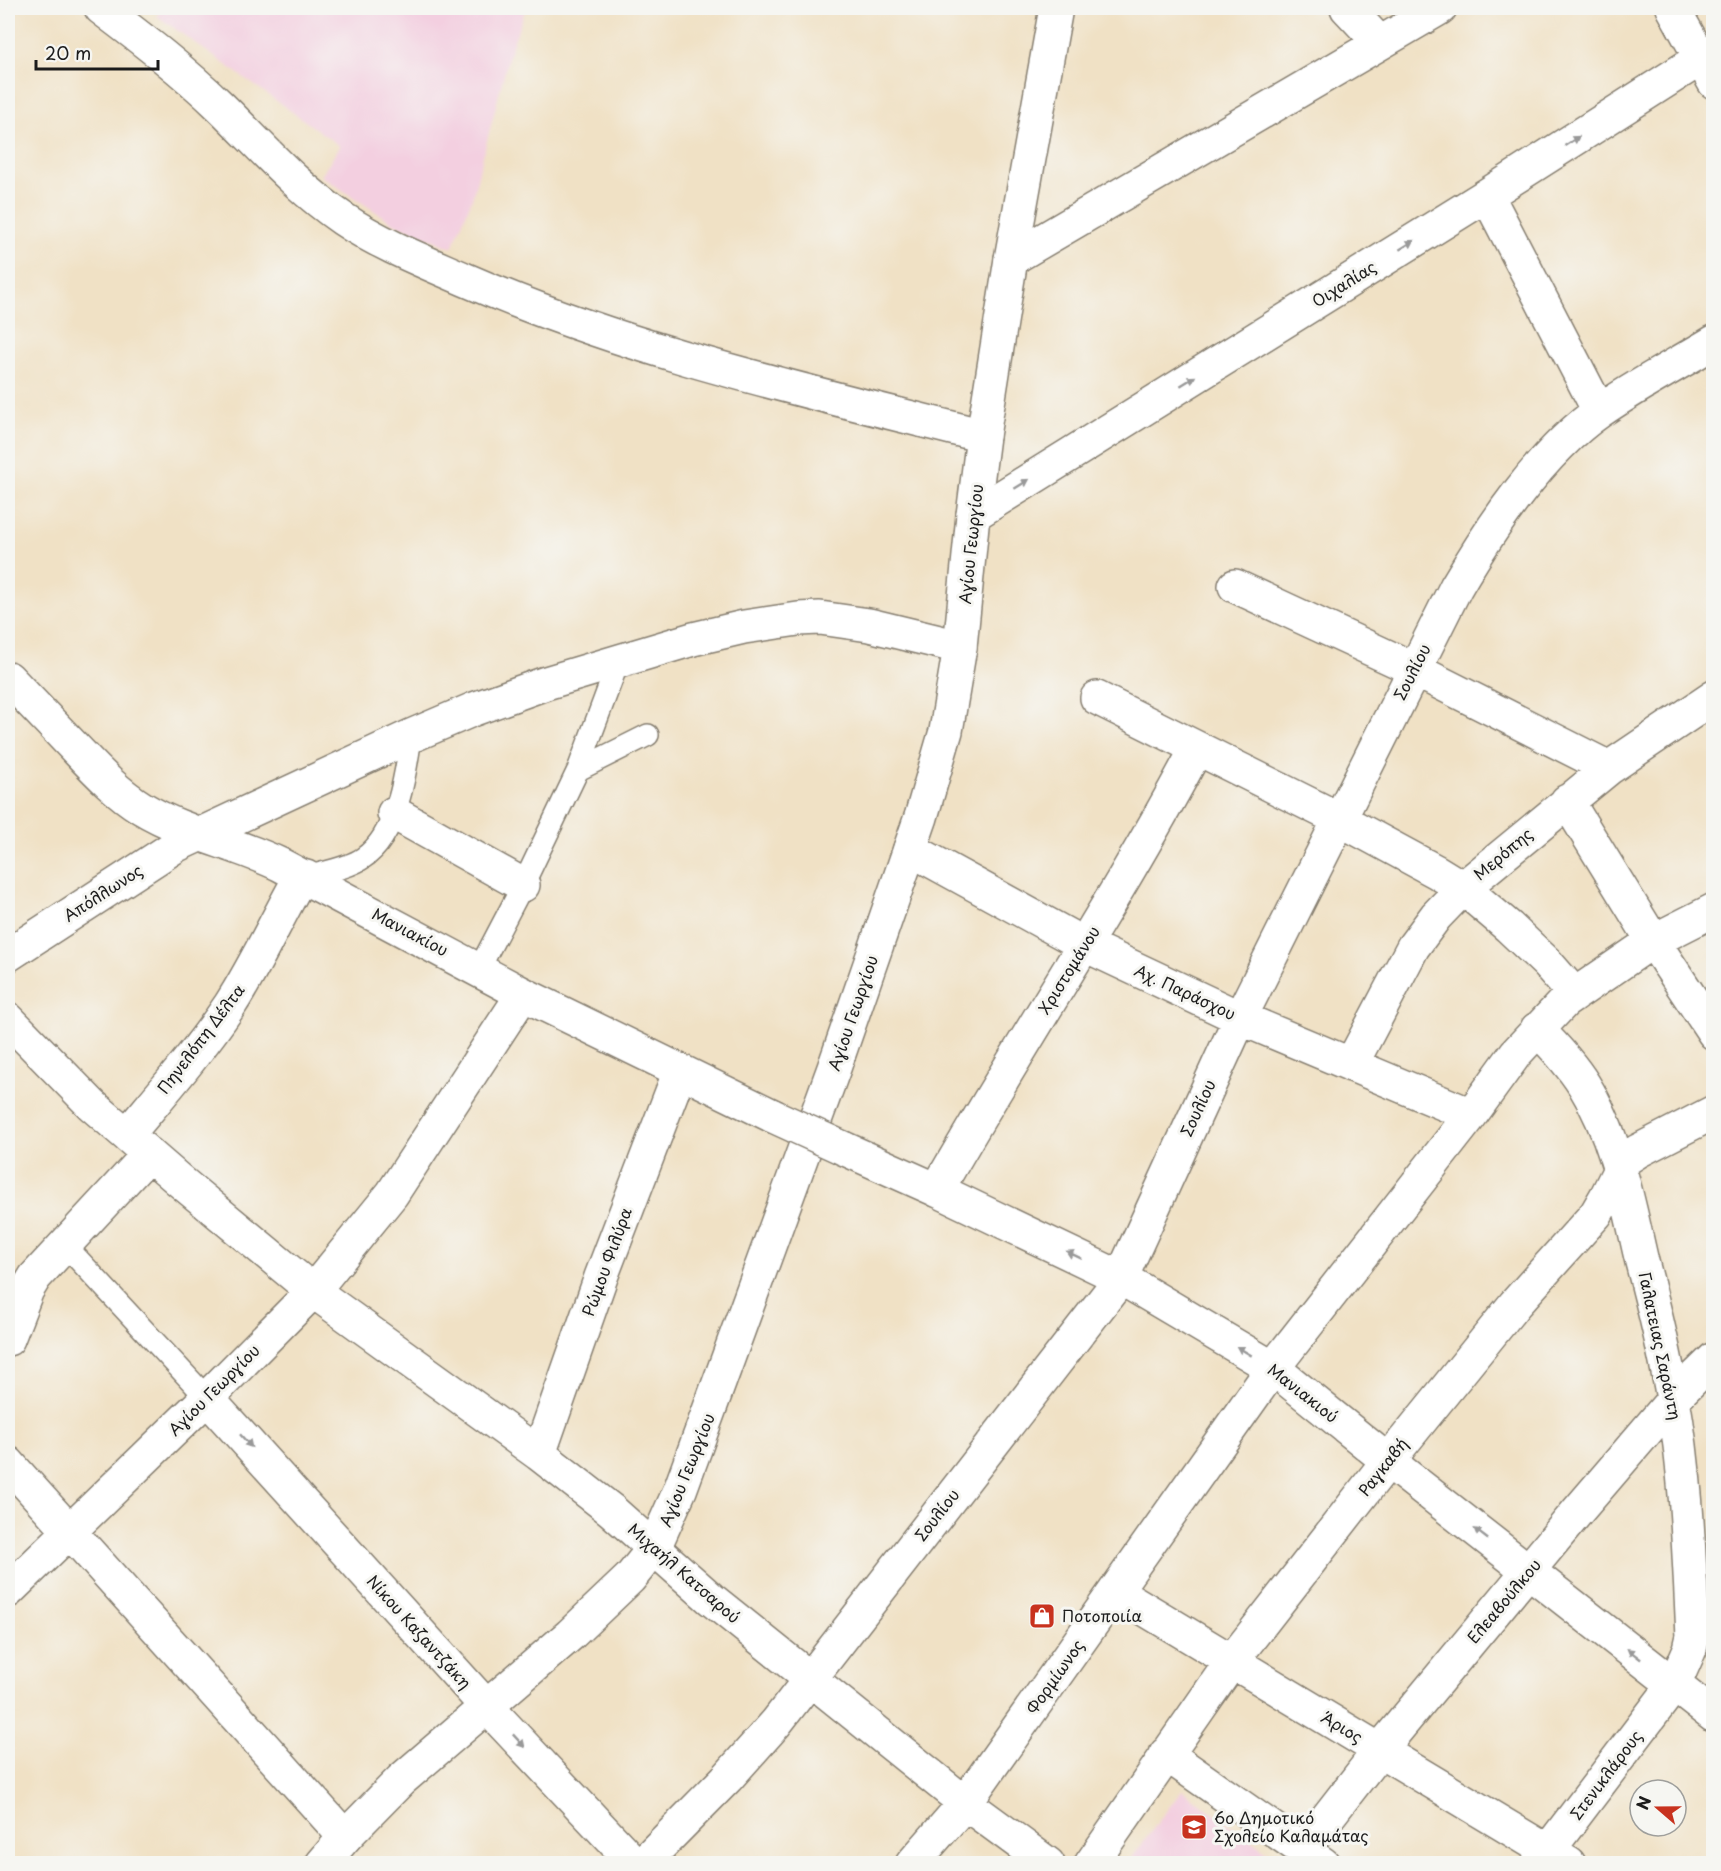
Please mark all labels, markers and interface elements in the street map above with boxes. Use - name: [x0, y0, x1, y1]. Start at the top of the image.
- scale bar: [36, 33, 158, 71]
- text: 20 m: [45, 39, 91, 66]
- one-way arrow: [1564, 135, 1580, 146]
- one-way arrow: [1399, 240, 1415, 251]
- street label: Οιχαλίας: [1307, 254, 1380, 312]
- one-way arrow: [1180, 376, 1196, 387]
- one-way arrow: [1014, 479, 1031, 490]
- street label: Αγίου Γεωργίου: [952, 483, 988, 605]
- street label: Σουλίου: [1387, 639, 1435, 704]
- street label: Μερόπης: [1468, 821, 1537, 885]
- street label: Απόλλωνος: [58, 858, 147, 927]
- street label: Μανιακίου: [368, 901, 453, 961]
- street label: Χριστομάνου: [1031, 921, 1105, 1018]
- street label: Αγίου Γεωργίου: [821, 952, 883, 1074]
- street label: Αχ. Παράσχου: [1131, 957, 1240, 1025]
- street label: Πηνελόπη Δέλτα: [151, 978, 250, 1098]
- street label: Σουλίου: [1173, 1075, 1221, 1140]
- street label: Ρώμου Φιλύρα: [575, 1203, 637, 1319]
- one-way arrow: [1065, 1251, 1082, 1260]
- street label: Γαλατειας Σαράντη: [1634, 1270, 1688, 1422]
- street label: Αγίου Γεωργίου: [162, 1338, 264, 1440]
- one-way arrow: [1236, 1345, 1252, 1356]
- street label: Μανιακιού: [1263, 1357, 1344, 1427]
- street label: Αγίου Γεωργίου: [652, 1409, 720, 1530]
- street label: Ραγκαβή: [1352, 1432, 1413, 1501]
- one-way arrow: [239, 1433, 252, 1448]
- street label: Σουλίου: [908, 1483, 964, 1546]
- street label: Μιχαήλ Κατσαρού: [623, 1517, 746, 1628]
- one-way arrow: [1473, 1528, 1489, 1541]
- street label: Ελεαβούλκου: [1461, 1553, 1546, 1648]
- street label: Νίκου Καζαντζάκη: [362, 1569, 478, 1694]
- shop icon: Ποτοποιία: [1027, 1601, 1057, 1631]
- place label: Ποτοποιία: [1062, 1603, 1142, 1627]
- street label: Φορμίωνος: [1020, 1634, 1089, 1719]
- one-way arrow: [1627, 1649, 1642, 1661]
- street label: Άριος: [1317, 1704, 1368, 1748]
- street label: Στενικλάρους: [1563, 1725, 1647, 1824]
- one-way arrow: [512, 1733, 526, 1748]
- north arrow: [1628, 1778, 1688, 1838]
- text: N: [1630, 1792, 1656, 1813]
- place label: 6ο Δημοτικό Σχολείο Καλαμάτας: [1214, 1805, 1369, 1847]
- school or university icon: 6ο Δημοτικό Σχολείο Καλαμάτας: [1179, 1812, 1209, 1842]

